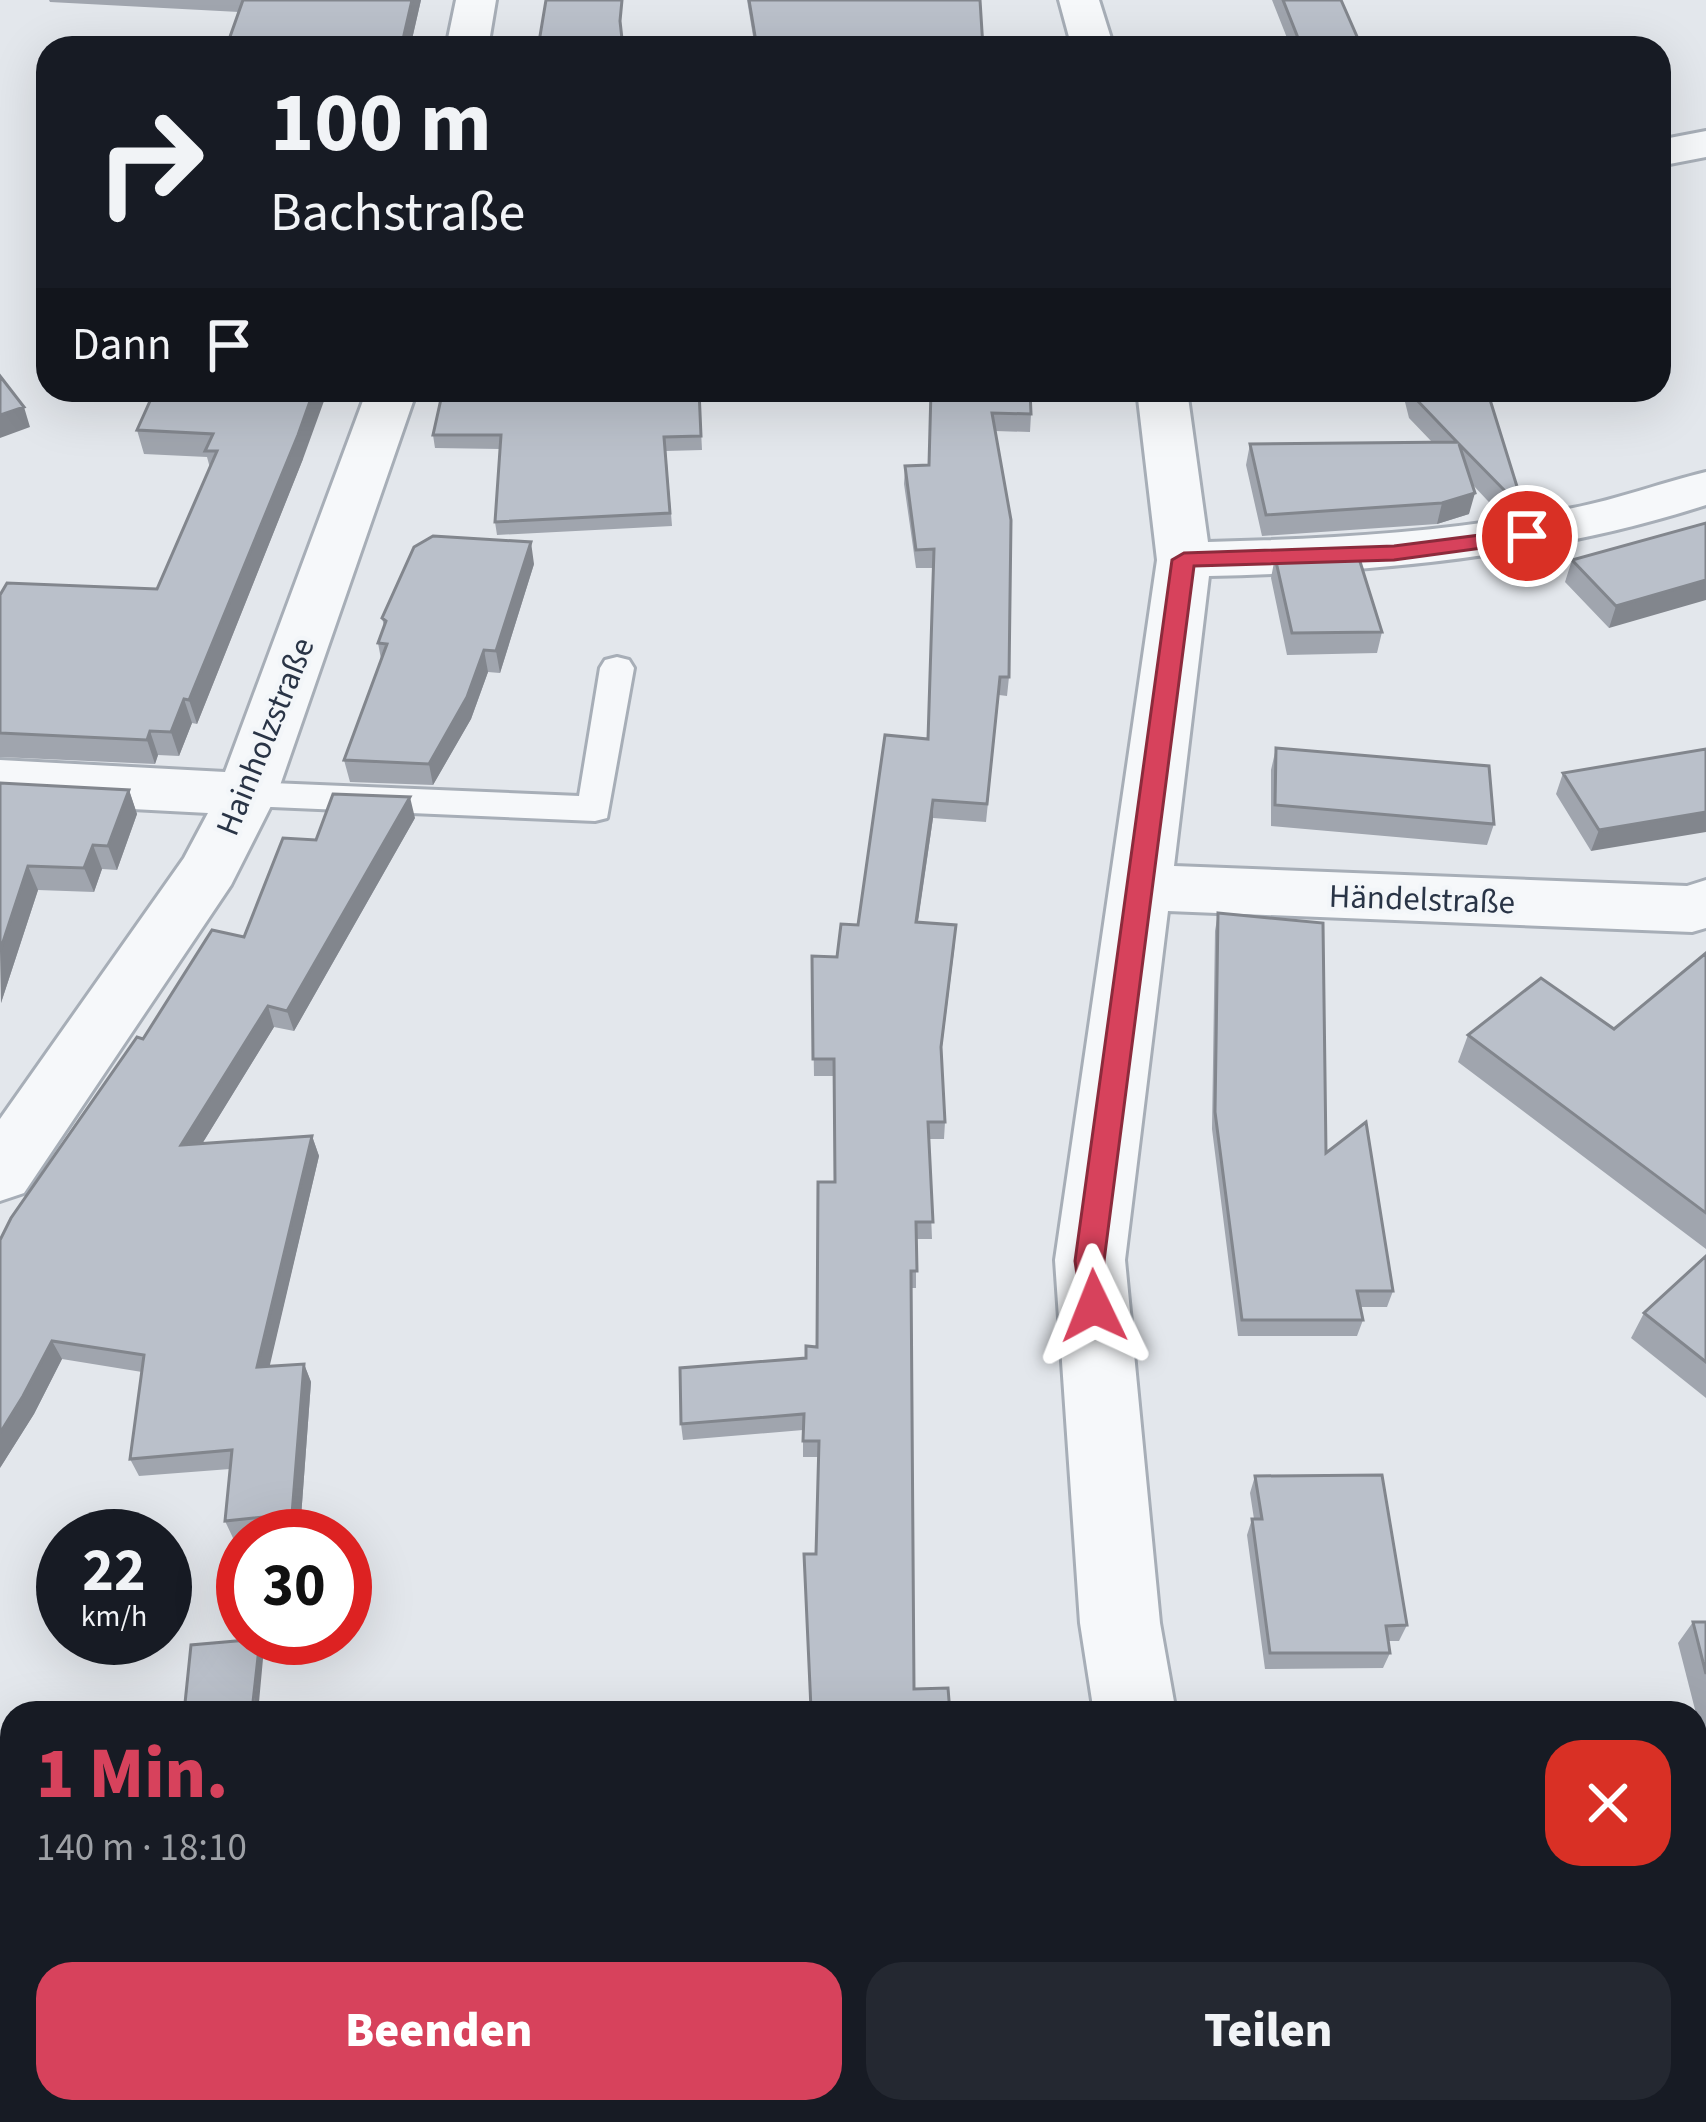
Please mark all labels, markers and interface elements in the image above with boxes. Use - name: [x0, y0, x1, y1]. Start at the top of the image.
- text: 100 m: [270, 64, 492, 184]
- icon: right: [72, 84, 228, 240]
- text: Bachstraße: [270, 175, 525, 252]
- icon: arrive: [196, 312, 262, 378]
- text: Dann: [72, 313, 172, 377]
- pin: [1476, 485, 1578, 587]
- icon: arrive: [1494, 503, 1560, 569]
- street label: Hainholzstraße: [204, 631, 326, 843]
- street label: Händelstraße: [1328, 873, 1516, 926]
- position arrow: [1031, 1243, 1157, 1369]
- speed limit sign: 30: [216, 1509, 372, 1665]
- text: 22: [82, 1529, 146, 1614]
- text: km/h: [81, 1595, 147, 1638]
- text: 1 Min.: [36, 1723, 228, 1826]
- button: close: [1545, 1740, 1671, 1866]
- text: 140 m · 18:10: [36, 1820, 247, 1876]
- button: Beenden: [36, 1962, 842, 2100]
- button: Teilen: [866, 1962, 1671, 2100]

